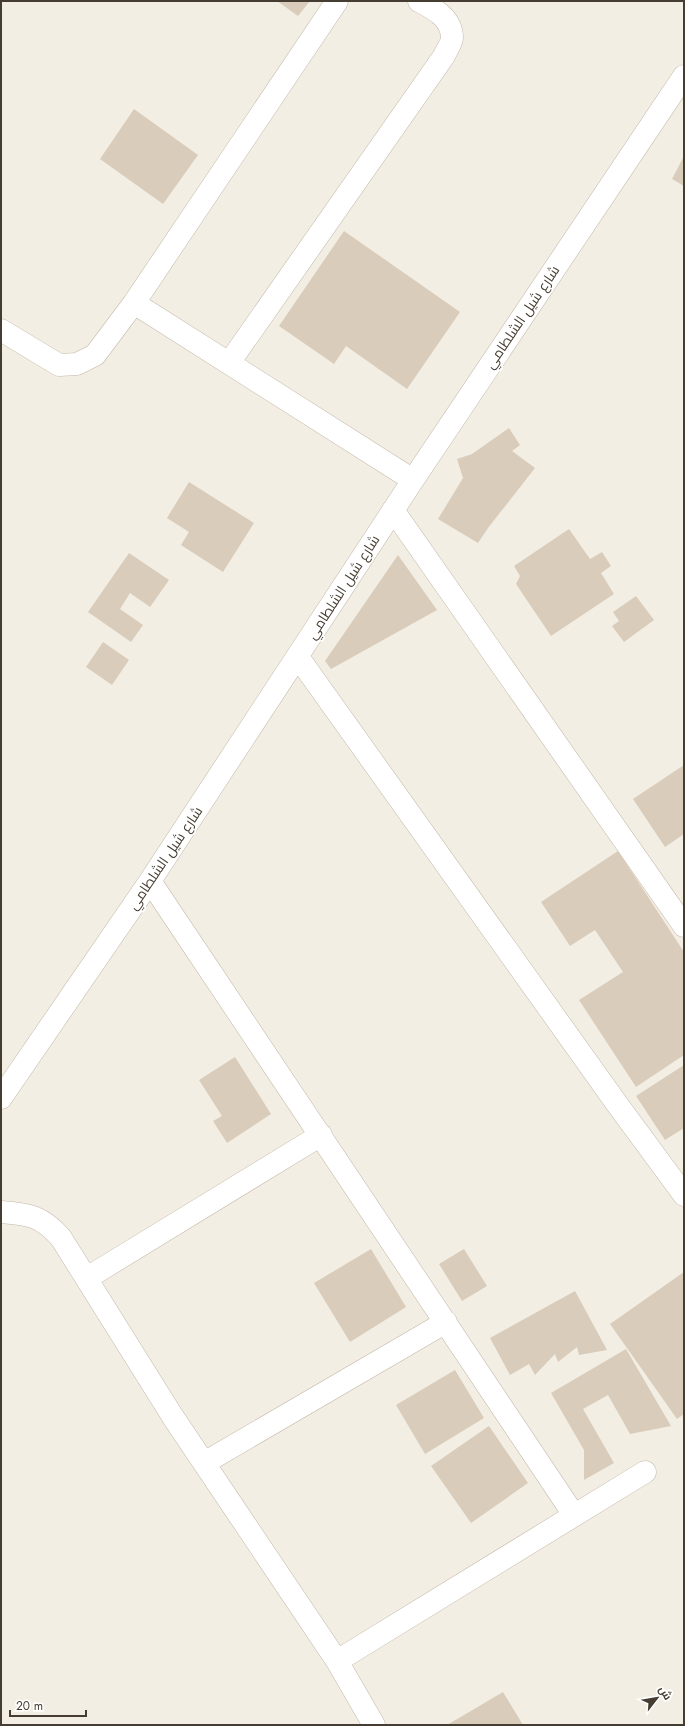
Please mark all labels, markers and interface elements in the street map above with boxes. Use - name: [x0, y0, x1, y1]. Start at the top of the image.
- street label: شارع شيل الشلطامي: [480, 261, 566, 374]
- street label: شارع شيل الشلطامي: [302, 531, 386, 644]
- street label: شارع شيل الشلطامي: [123, 802, 209, 915]
- north arrow: [637, 1678, 677, 1718]
- text: ش: [655, 1683, 676, 1703]
- scale bar: [10, 1692, 86, 1718]
- text: 20 m: [16, 1697, 43, 1715]

